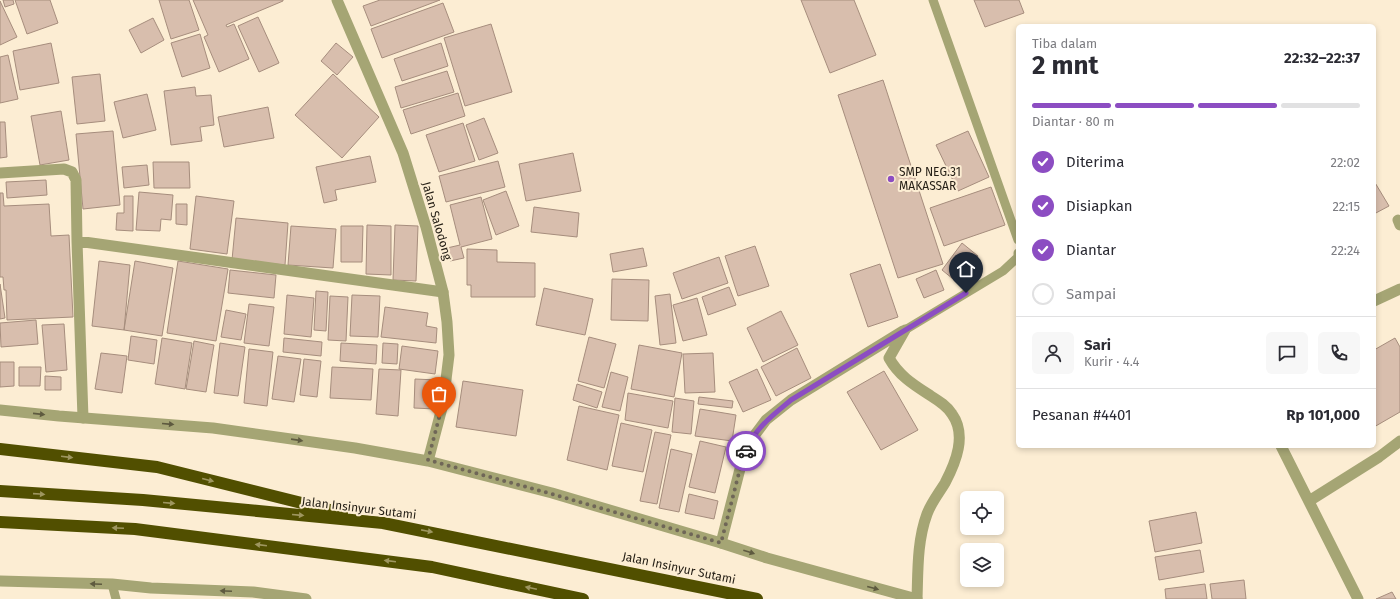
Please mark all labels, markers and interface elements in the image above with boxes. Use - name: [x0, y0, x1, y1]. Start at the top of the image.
- text: Tiba dalam: [1032, 36, 1097, 51]
- text: 22:32–22:37: [1284, 49, 1360, 67]
- text: 2 mnt: [1032, 50, 1099, 81]
- text: Diantar · 80 m: [1032, 114, 1114, 129]
- icon: check: [1032, 151, 1054, 173]
- text: Diterima: [1066, 153, 1124, 171]
- text: 22:02: [1330, 155, 1360, 170]
- place label: SMP NEG.31 MAKASSAR: [899, 165, 961, 193]
- marker: SMP NEG.31 MAKASSAR: [886, 174, 896, 184]
- street label: Jalan Salodong: [419, 180, 455, 263]
- icon: check: [1032, 195, 1054, 217]
- text: Disiapkan: [1066, 197, 1133, 215]
- text: 22:15: [1332, 199, 1360, 214]
- icon: check: [1032, 239, 1054, 261]
- text: Diantar: [1066, 241, 1116, 259]
- text: 22:24: [1331, 243, 1360, 258]
- pin: [949, 252, 983, 293]
- icon: home: [955, 258, 977, 280]
- text: Sampai: [1066, 285, 1116, 303]
- button: person: [1032, 332, 1074, 374]
- button: chat: [1266, 332, 1308, 374]
- button: phone: [1318, 332, 1360, 374]
- text: Sari: [1084, 336, 1111, 354]
- text: Kurir · 4.4: [1084, 354, 1139, 369]
- pin: [422, 377, 456, 418]
- icon: bag: [428, 383, 450, 405]
- text: Pesanan #4401: [1032, 406, 1131, 424]
- text: Rp 101,000: [1286, 406, 1360, 424]
- one-way arrow: [33, 411, 45, 417]
- one-way arrow: [162, 421, 174, 428]
- courier: [726, 431, 766, 471]
- one-way arrow: [291, 437, 303, 443]
- icon: car: [735, 440, 757, 462]
- one-way arrow: [60, 453, 73, 460]
- one-way arrow: [203, 477, 215, 483]
- one-way arrow: [33, 490, 45, 497]
- map controls: [960, 491, 1004, 587]
- button: locate: [960, 491, 1004, 535]
- street label: Jalan Insinyur Sutami: [301, 494, 417, 522]
- one-way arrow: [163, 499, 175, 506]
- one-way arrow: [292, 511, 304, 518]
- one-way arrow: [112, 524, 124, 531]
- one-way arrow: [421, 528, 433, 534]
- one-way arrow: [255, 542, 267, 548]
- button: layers: [960, 543, 1004, 587]
- street label: Jalan Insinyur Sutami: [621, 549, 737, 587]
- one-way arrow: [743, 549, 755, 555]
- one-way arrow: [384, 558, 396, 564]
- one-way arrow: [90, 580, 102, 587]
- one-way arrow: [525, 584, 538, 590]
- one-way arrow: [868, 585, 880, 591]
- one-way arrow: [219, 588, 232, 594]

